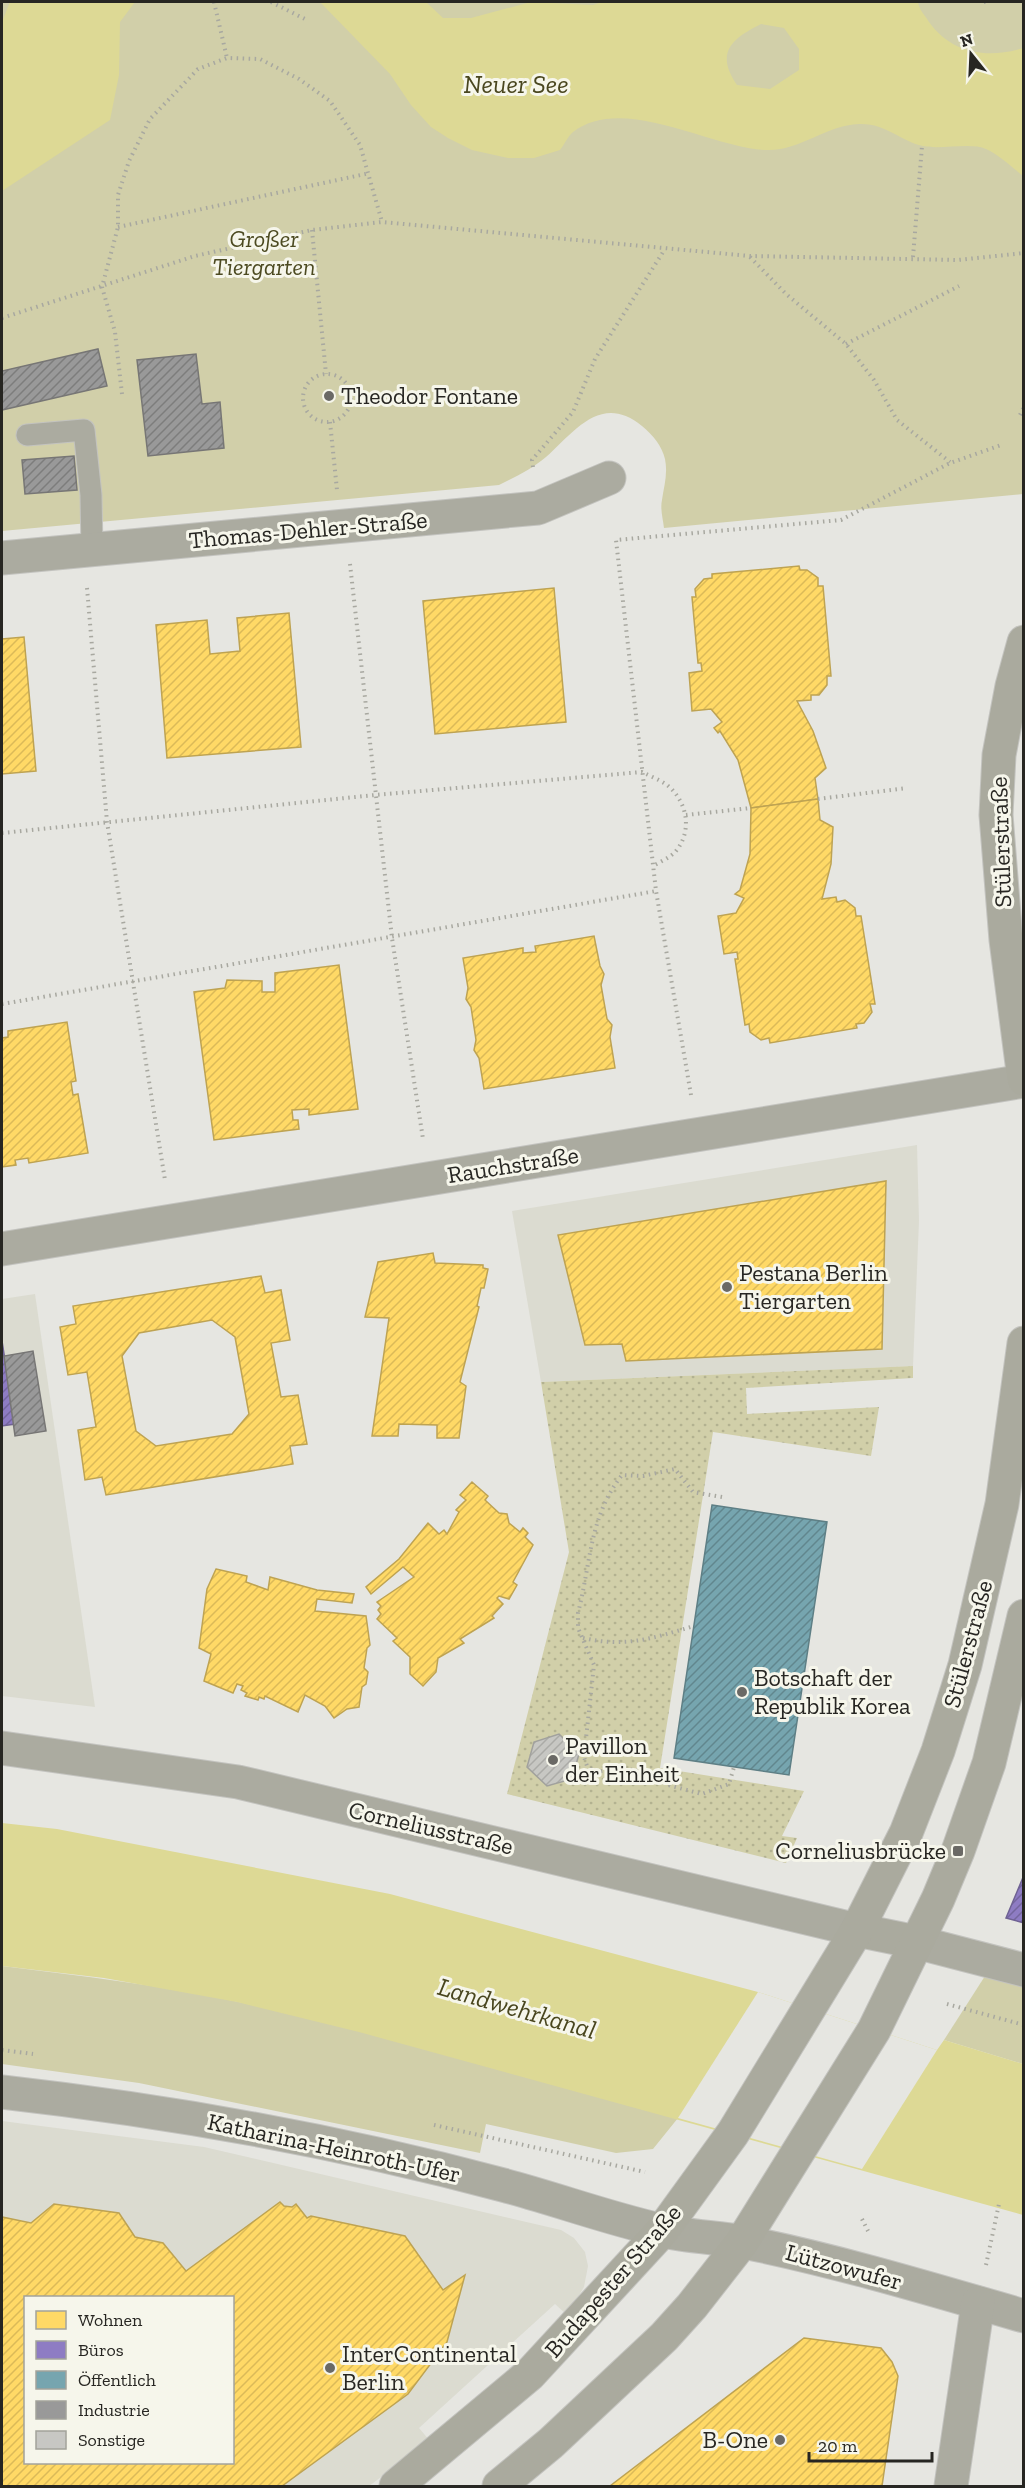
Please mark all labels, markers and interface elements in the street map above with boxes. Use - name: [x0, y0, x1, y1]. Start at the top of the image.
- north arrow: [941, 24, 1001, 84]
- text: N: [958, 29, 975, 51]
- water label: Neuer See: [463, 68, 569, 100]
- park label: Großer Tiergarten: [212, 224, 316, 281]
- place label: Theodor Fontane: [341, 381, 518, 410]
- marker: Theodor Fontane: [322, 389, 336, 403]
- street label: Thomas-Dehler-Straße: [188, 505, 428, 554]
- street label: Stülerstraße: [984, 776, 1017, 908]
- street label: Rauchstraße: [445, 1140, 581, 1189]
- place label: Pestana Berlin Tiergarten: [739, 1258, 888, 1315]
- marker: Pestana Berlin Tiergarten: [720, 1280, 734, 1294]
- street label: Stülerstraße: [937, 1577, 998, 1711]
- place label: Botschaft der Republik Korea: [754, 1663, 911, 1720]
- marker: Botschaft der Republik Korea: [735, 1685, 749, 1699]
- place label: Pavillon der Einheit: [565, 1731, 680, 1788]
- marker: Pavillon der Einheit: [546, 1753, 560, 1767]
- street label: Corneliusstraße: [346, 1794, 516, 1861]
- place label: Corneliusbrücke: [775, 1836, 946, 1865]
- marker: Corneliusbrücke: [951, 1844, 965, 1858]
- water label: Landwehrkanal: [434, 1970, 600, 2046]
- street label: Katharina-Heinroth-Ufer: [205, 2107, 463, 2188]
- street label: Budapester Straße: [538, 2198, 687, 2363]
- street label: Lützowufer: [783, 2237, 905, 2296]
- legend: [24, 2296, 234, 2464]
- text: Wohnen: [78, 2309, 143, 2331]
- text: Büros: [78, 2339, 124, 2361]
- place label: InterContinental Berlin: [342, 2339, 517, 2396]
- marker: InterContinental Berlin: [323, 2361, 337, 2375]
- text: Öffentlich: [78, 2369, 156, 2391]
- text: Industrie: [78, 2399, 150, 2421]
- place label: B-One: [703, 2425, 768, 2454]
- scale bar: [809, 2425, 932, 2463]
- text: Sonstige: [78, 2429, 145, 2451]
- marker: B-One: [773, 2433, 787, 2447]
- text: 20 m: [818, 2435, 858, 2457]

